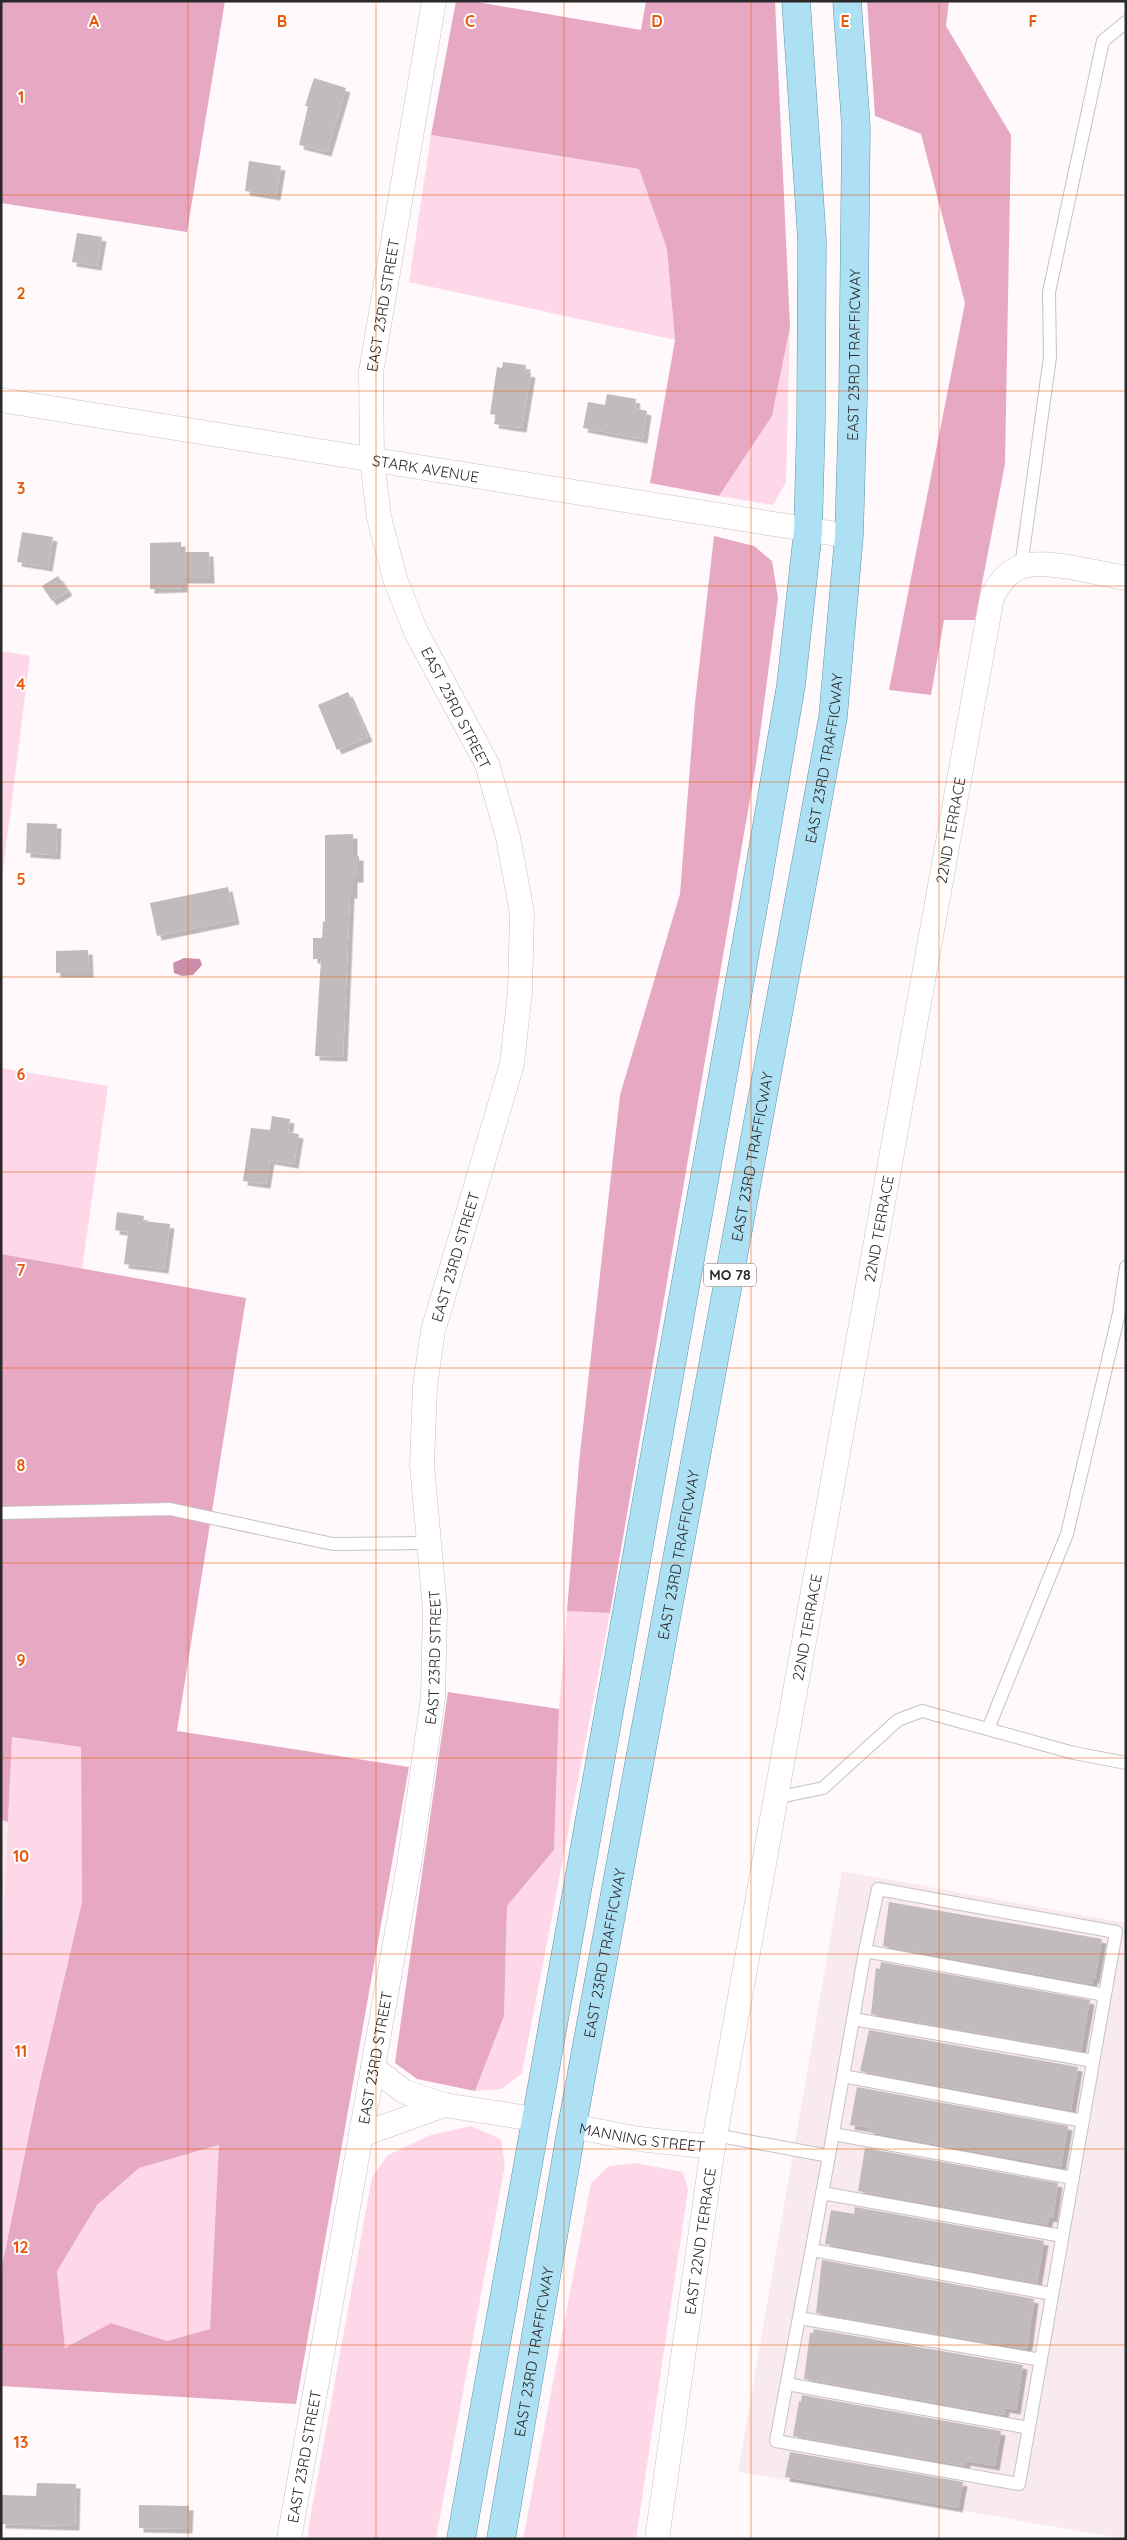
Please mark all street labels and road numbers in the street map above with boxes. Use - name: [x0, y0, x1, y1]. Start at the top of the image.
- street label: EAST 23RD STREET: [362, 237, 403, 373]
- street label: EAST 23RD TRAFFICWAY: [842, 268, 864, 441]
- street label: STARK AVENUE: [371, 450, 480, 486]
- street label: EAST 23RD STREET: [417, 644, 495, 772]
- street label: EAST 23RD TRAFFICWAY: [800, 672, 846, 845]
- street label: 22ND TERRACE: [931, 775, 969, 885]
- street label: EAST 23RD TRAFFICWAY: [727, 1070, 777, 1243]
- street label: 22ND TERRACE: [859, 1174, 897, 1284]
- street label: EAST 23RD STREET: [427, 1189, 483, 1324]
- road number: MO 78: [704, 1264, 756, 1286]
- street label: EAST 23RD TRAFFICWAY: [653, 1468, 703, 1641]
- street label: 22ND TERRACE: [788, 1572, 825, 1682]
- street label: EAST 23RD STREET: [420, 1589, 445, 1726]
- street label: EAST 23RD TRAFFICWAY: [579, 1866, 629, 2039]
- street label: EAST 23RD STREET: [354, 1990, 396, 2126]
- street label: MANNING STREET: [578, 2118, 706, 2156]
- street label: EAST 22ND TERRACE: [680, 2166, 719, 2316]
- street label: EAST 23RD TRAFFICWAY: [509, 2265, 557, 2438]
- street label: EAST 23RD STREET: [283, 2388, 325, 2524]

